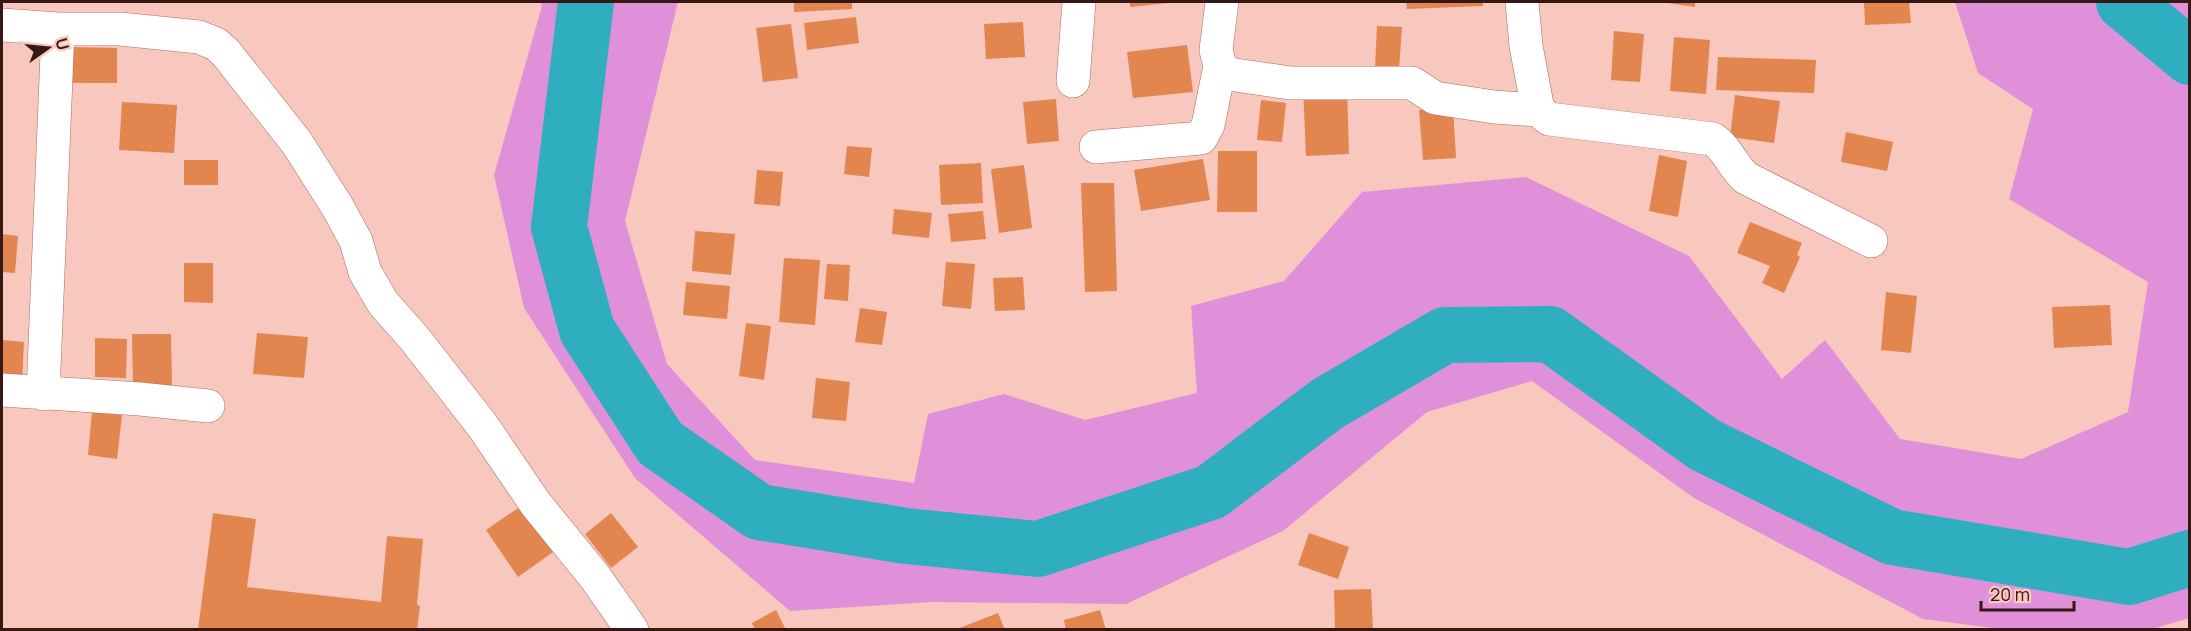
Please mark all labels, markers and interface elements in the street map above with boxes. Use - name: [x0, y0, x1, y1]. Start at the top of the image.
- north arrow: [18, 18, 78, 78]
- text: U: [50, 36, 75, 53]
- scale bar: [1981, 574, 2074, 612]
- text: 20 m: [1990, 582, 2030, 606]

